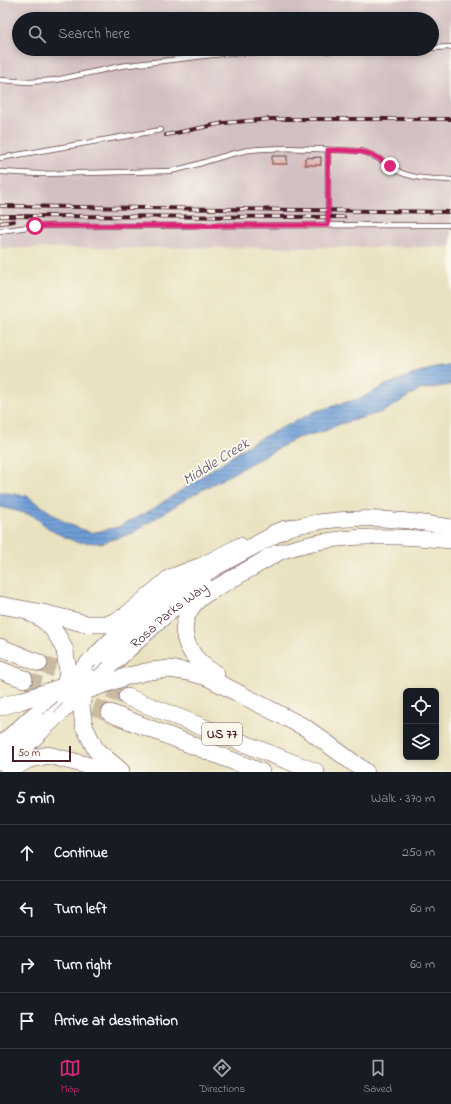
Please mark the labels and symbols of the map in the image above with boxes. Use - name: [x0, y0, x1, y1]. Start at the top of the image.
- route end: [381, 157, 399, 175]
- route start: [26, 217, 44, 235]
- water label: Middle Creek: [179, 432, 255, 491]
- street label: Rosa Parks Way: [126, 577, 213, 654]
- road number: US 77: [202, 723, 242, 745]
- scale bar: [12, 744, 71, 763]

